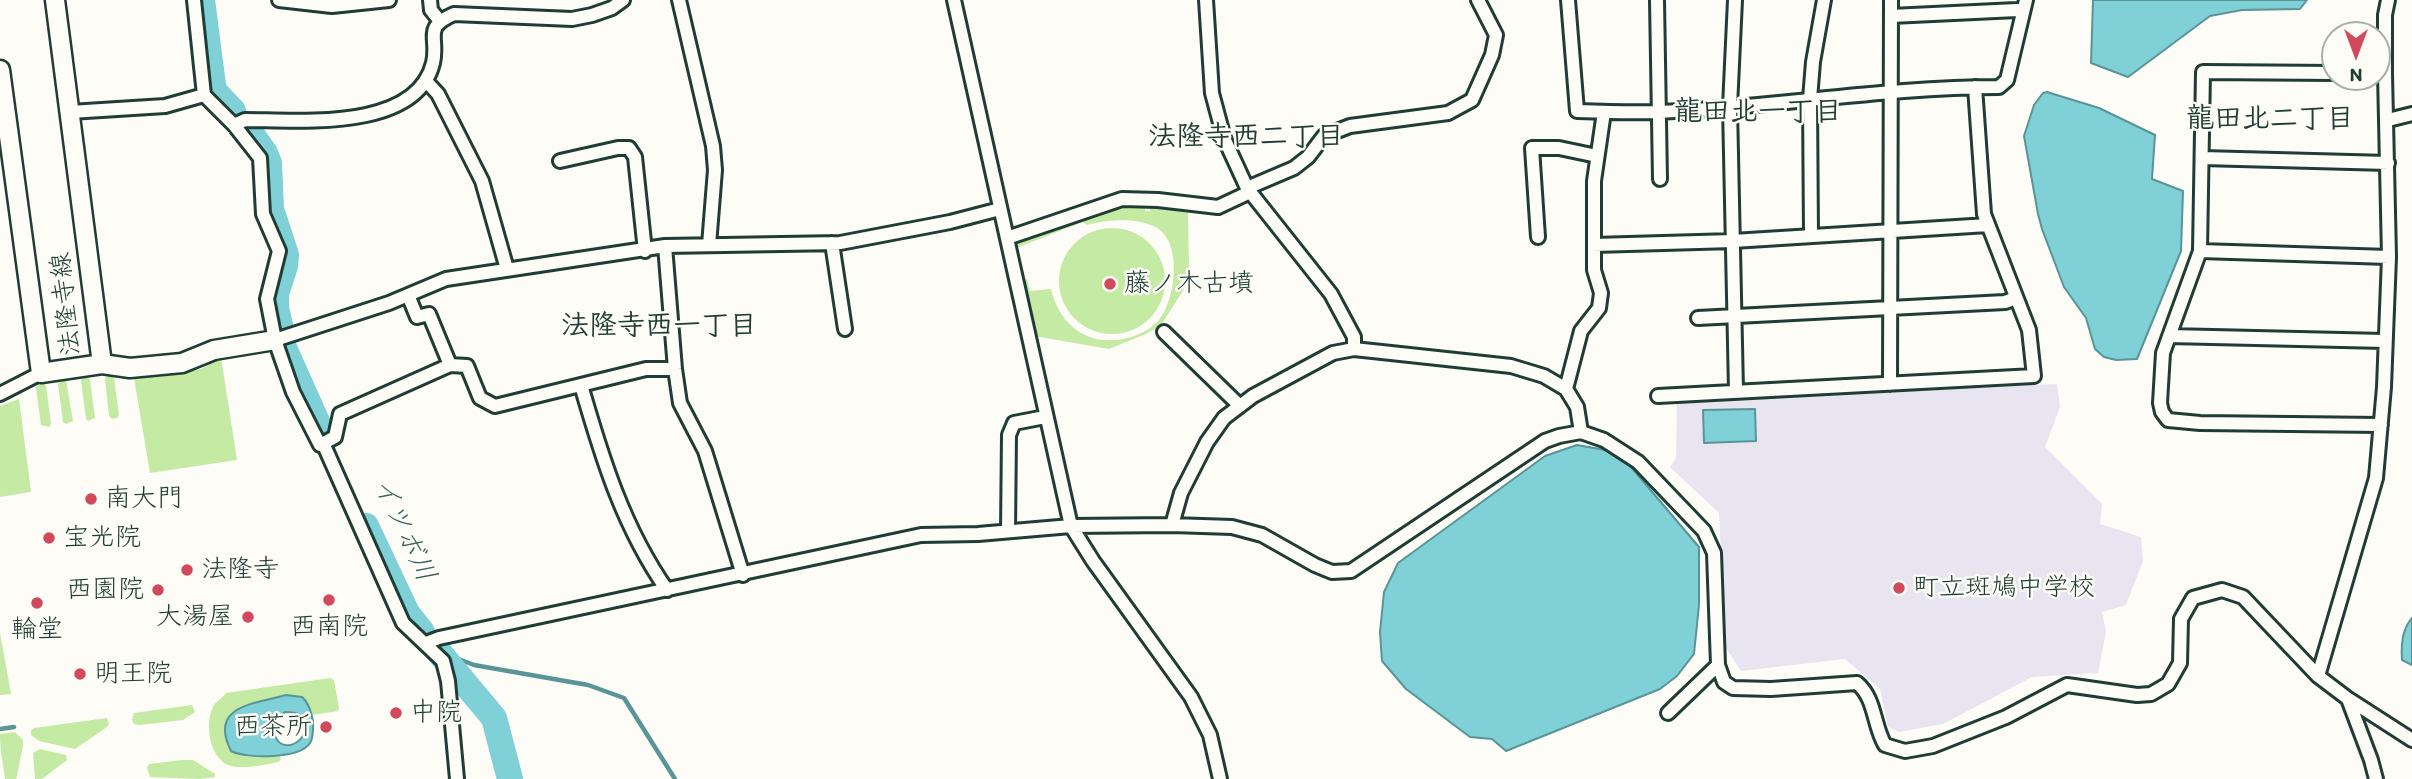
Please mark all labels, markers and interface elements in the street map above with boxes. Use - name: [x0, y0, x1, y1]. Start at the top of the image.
- north arrow: [2321, 21, 2391, 91]
- text: N: [2350, 64, 2362, 87]
- district label: 龍田北一丁目: [1674, 96, 1842, 130]
- district label: 龍田北二丁目: [2186, 103, 2354, 137]
- district label: 法隆寺西二丁目: [1148, 121, 1344, 155]
- street label: 法隆寺線: [46, 251, 88, 357]
- place label: 藤ノ木古墳: [1124, 268, 1254, 300]
- marker: 藤ノ木古墳: [1102, 276, 1118, 292]
- district label: 法隆寺西一丁目: [561, 310, 757, 344]
- water label: イツボ川: [364, 472, 442, 588]
- place label: 南大門: [105, 483, 183, 515]
- marker: 南大門: [83, 491, 99, 507]
- place label: 宝光院: [63, 522, 141, 554]
- marker: 宝光院: [41, 530, 57, 546]
- place label: 法隆寺: [201, 554, 279, 586]
- marker: 法隆寺: [179, 562, 195, 578]
- place label: 町立斑鳩中学校: [1913, 572, 2095, 604]
- place label: 西園院: [66, 574, 144, 606]
- marker: 町立斑鳩中学校: [1891, 580, 1907, 596]
- marker: 西園院: [150, 582, 166, 598]
- marker: 西南院: [321, 592, 337, 608]
- marker: 輪堂: [29, 595, 45, 611]
- place label: 大湯屋: [156, 601, 234, 633]
- marker: 大湯屋: [240, 609, 256, 625]
- place label: 西南院: [290, 611, 368, 643]
- place label: 輪堂: [11, 614, 63, 646]
- place label: 明王院: [94, 658, 172, 690]
- marker: 明王院: [72, 666, 88, 682]
- place label: 中院: [410, 697, 462, 729]
- marker: 中院: [388, 705, 404, 721]
- place label: 西茶所: [234, 711, 312, 743]
- marker: 西茶所: [318, 719, 334, 735]

